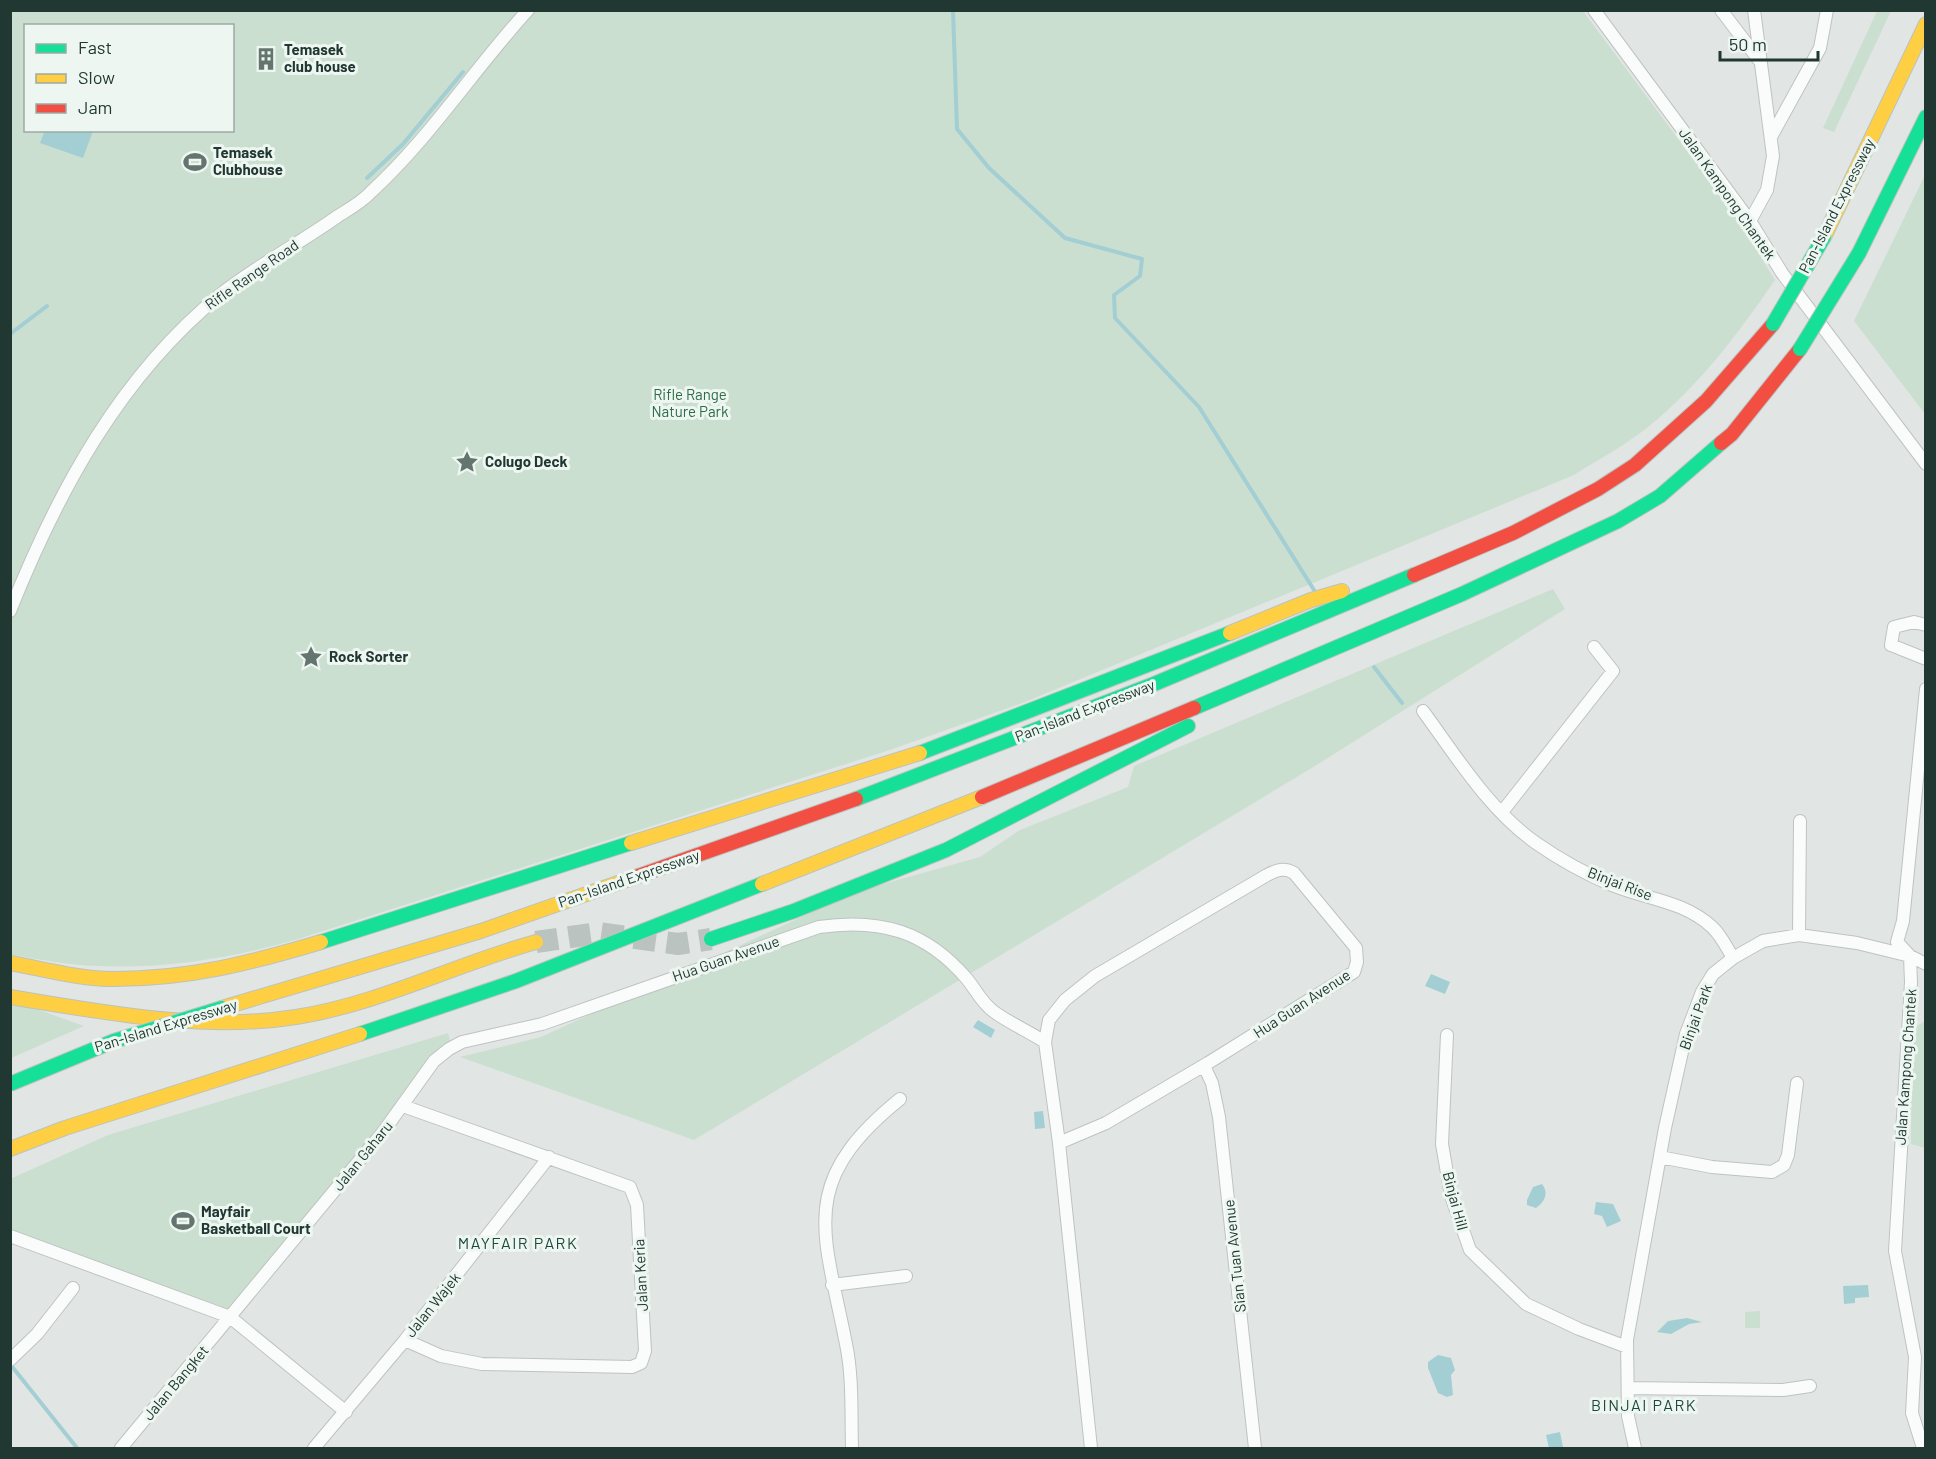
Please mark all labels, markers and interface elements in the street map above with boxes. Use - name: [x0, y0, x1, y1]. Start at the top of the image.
- legend: [24, 24, 234, 132]
- scale bar: [1720, 24, 1818, 62]
- text: 50 m: [1729, 33, 1767, 55]
- text: Fast: [78, 36, 112, 58]
- place label: Temasek club house: [284, 40, 356, 75]
- building icon: Temasek club house: [253, 46, 279, 72]
- text: Slow: [78, 66, 115, 88]
- text: Jam: [78, 96, 112, 118]
- street label: Jalan Kampong Chantek: [1675, 124, 1780, 263]
- street label: Pan-Island Expressway: [1794, 135, 1878, 276]
- place label: Temasek Clubhouse: [213, 143, 283, 178]
- sports icon: Temasek Clubhouse: [182, 149, 208, 175]
- street label: Rifle Range Road: [201, 235, 302, 313]
- park label: Rifle Range Nature Park: [651, 385, 729, 420]
- place icon: Colugo Deck: [454, 449, 480, 475]
- place label: Colugo Deck: [485, 452, 568, 470]
- place icon: Rock Sorter: [298, 644, 324, 670]
- place label: Rock Sorter: [329, 647, 408, 665]
- street label: Pan-Island Expressway: [1012, 675, 1157, 745]
- street label: Pan-Island Expressway: [556, 845, 702, 911]
- street label: Binjai Rise: [1586, 863, 1655, 904]
- street label: Hua Guan Avenue: [670, 931, 782, 985]
- street label: Hua Guan Avenue: [1250, 965, 1353, 1041]
- street label: Binjai Park: [1675, 981, 1715, 1052]
- street label: Jalan Kampong Chantek: [1891, 988, 1919, 1146]
- street label: Pan-Island Expressway: [92, 995, 239, 1055]
- street label: Jalan Gaharu: [329, 1117, 396, 1194]
- street label: Binjai Hill: [1440, 1169, 1472, 1232]
- street label: Sian Tuan Avenue: [1219, 1199, 1249, 1314]
- place label: Mayfair Basketball Court: [201, 1202, 311, 1237]
- sports icon: Mayfair Basketball Court: [170, 1208, 196, 1234]
- district label: MAYFAIR PARK: [458, 1233, 578, 1252]
- street label: Jalan Keria: [629, 1238, 651, 1312]
- street label: Jalan Wajek: [401, 1268, 464, 1340]
- street label: Jalan Bangket: [139, 1341, 212, 1423]
- district label: BINJAI PARK: [1591, 1395, 1697, 1414]

